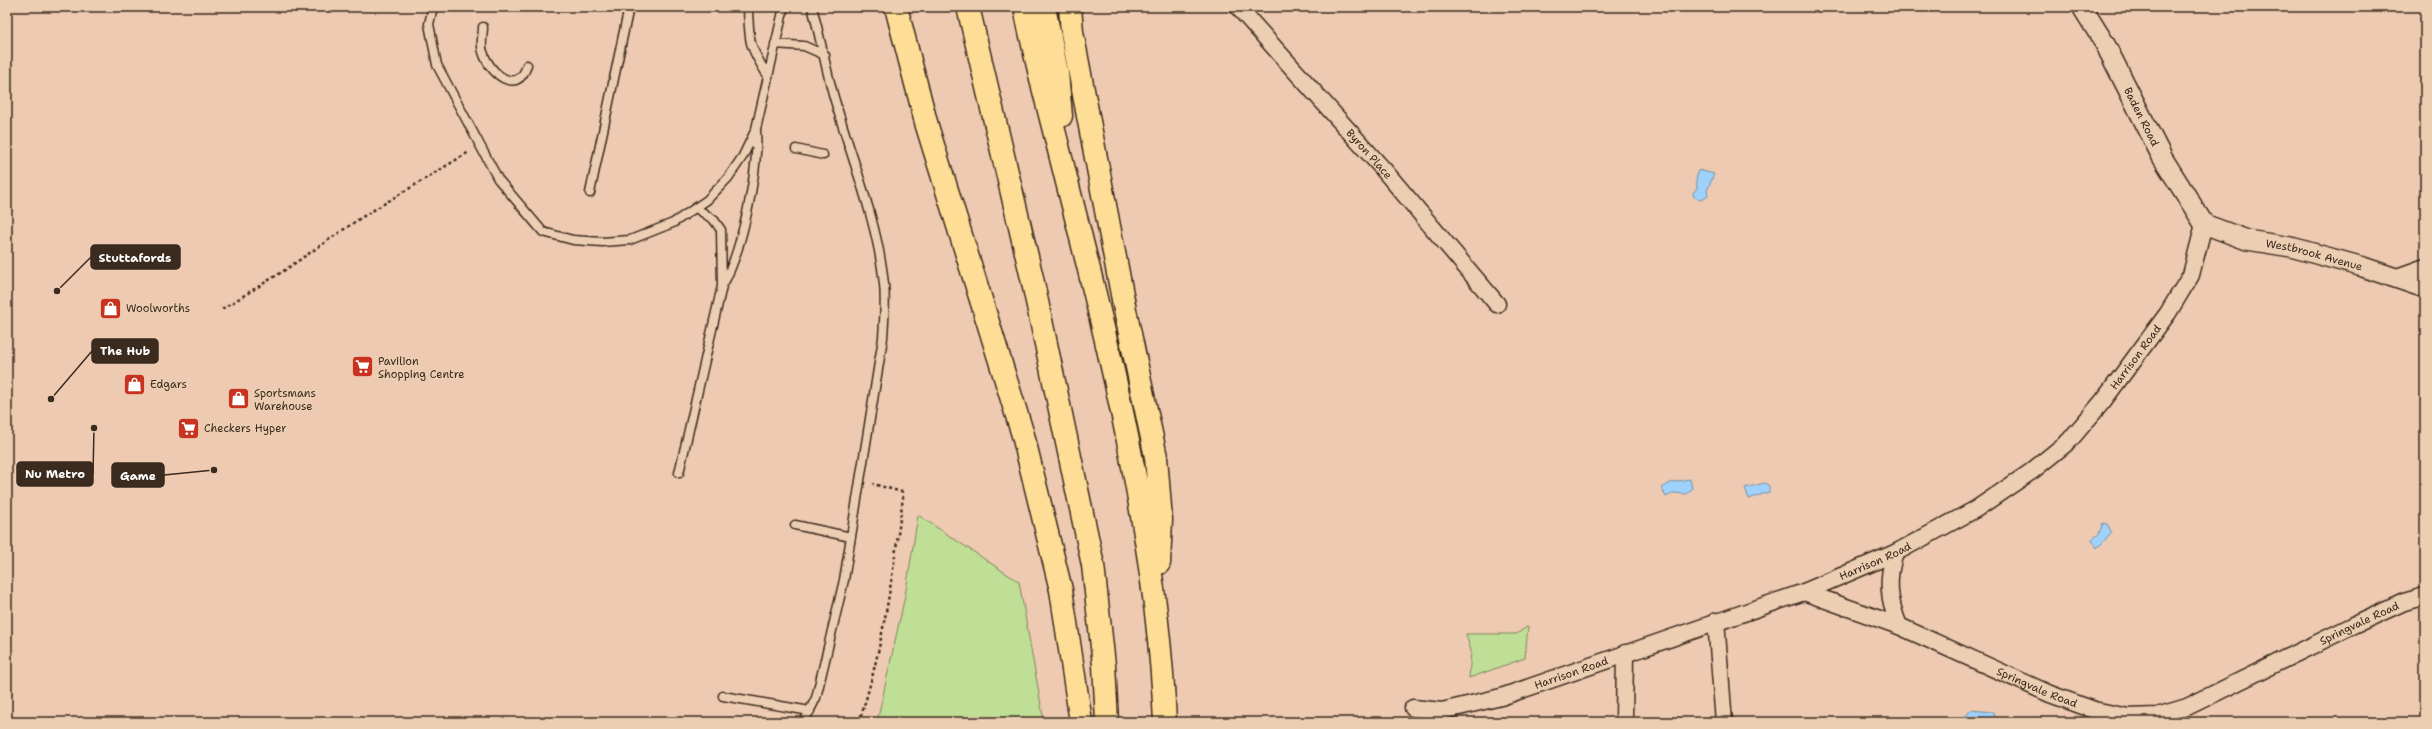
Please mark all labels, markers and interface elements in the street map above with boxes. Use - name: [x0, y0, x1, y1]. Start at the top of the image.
- street label: Baden Road: [2120, 85, 2162, 149]
- street label: Byron Place: [1343, 126, 1395, 182]
- street label: Westbrook Avenue: [2265, 236, 2364, 275]
- callout: Stuttafords: [91, 245, 180, 269]
- text: Stuttafords: [99, 250, 171, 266]
- shop icon: Woolworths: [98, 295, 124, 321]
- place label: Woolworths: [126, 301, 190, 316]
- street label: Harrison Road: [2107, 322, 2165, 393]
- callout: The Hub: [92, 339, 158, 363]
- text: The Hub: [100, 343, 150, 359]
- supermarket icon: Pavilion Shopping Centre: [349, 354, 375, 380]
- place label: Pavilion Shopping Centre: [378, 354, 465, 382]
- shop icon: Edgars: [122, 371, 148, 397]
- place label: Edgars: [150, 377, 187, 392]
- shop icon: Sportsmans Warehouse: [225, 386, 251, 412]
- place label: Sportsmans Warehouse: [254, 386, 316, 414]
- supermarket icon: Checkers Hyper: [176, 415, 202, 441]
- place label: Checkers Hyper: [204, 421, 286, 436]
- callout: Nu Metro: [17, 462, 93, 486]
- callout: Game: [112, 463, 164, 487]
- text: Nu Metro: [25, 466, 85, 482]
- text: Game: [120, 468, 156, 484]
- street label: Harrison Road: [1837, 539, 1914, 584]
- street label: Springvale Road: [2317, 598, 2402, 649]
- street label: Harrison Road: [1532, 653, 1610, 693]
- street label: Springvale Road: [1994, 664, 2079, 711]

